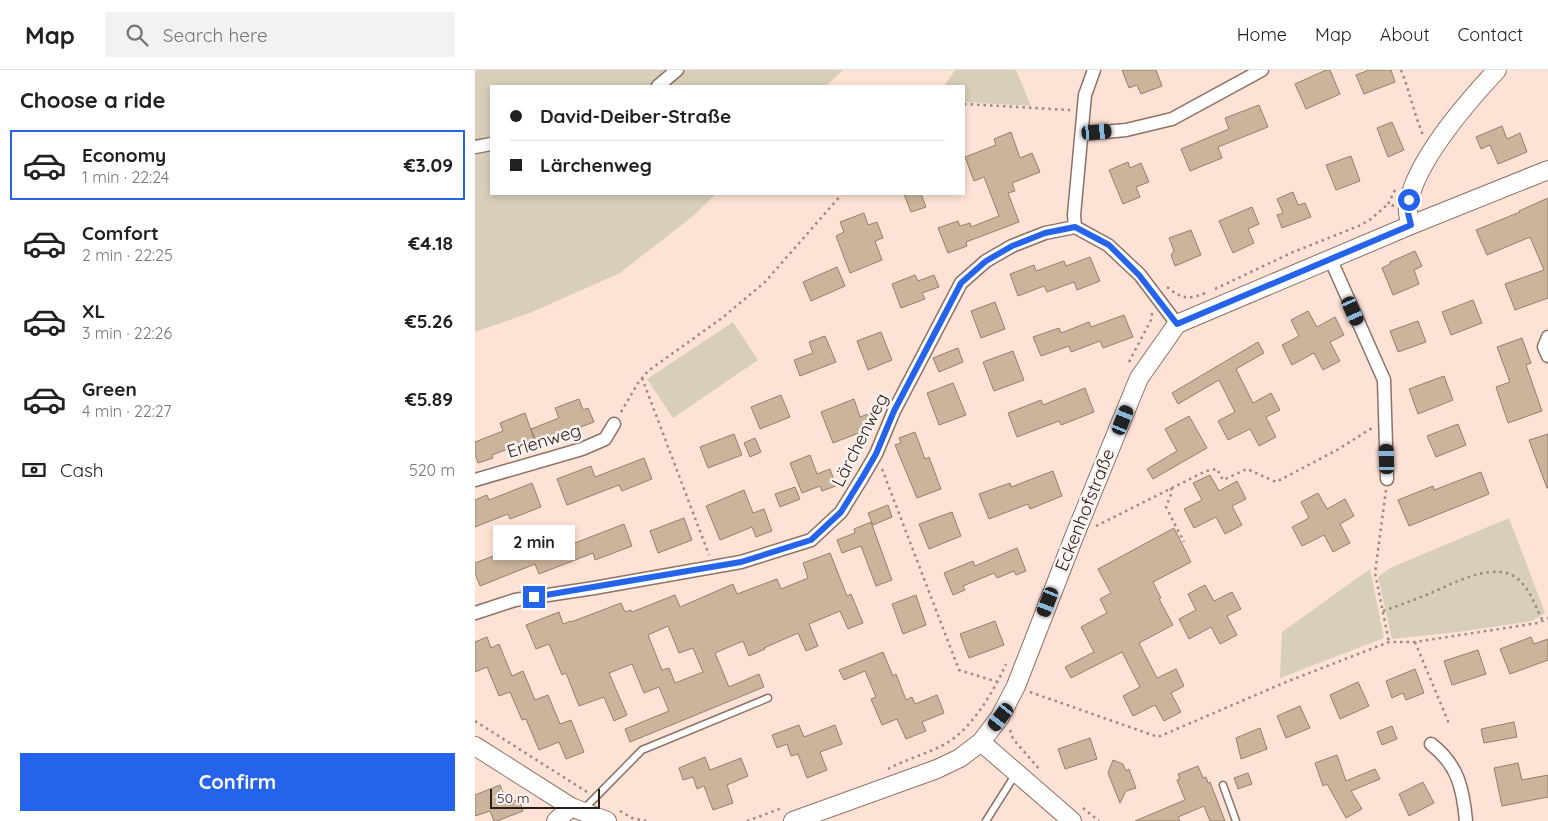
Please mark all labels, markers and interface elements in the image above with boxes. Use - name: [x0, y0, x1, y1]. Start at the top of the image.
- search box: [105, 12, 455, 57]
- text: Map: [25, 20, 75, 50]
- icon: search: [123, 21, 151, 49]
- text: Search here: [163, 23, 268, 47]
- text: Home: [1237, 23, 1287, 46]
- text: Map: [1315, 23, 1352, 46]
- text: About: [1380, 23, 1430, 46]
- text: Contact: [1458, 23, 1523, 46]
- text: Choose a ride: [20, 86, 165, 114]
- text: David-Deiber-Straße: [540, 104, 731, 128]
- car: [1081, 123, 1112, 141]
- icon: car: [22, 143, 67, 188]
- text: Economy: [82, 143, 166, 167]
- text: €3.09: [404, 153, 453, 177]
- text: Lärchenweg: [540, 153, 652, 177]
- text: 1 min · 22:24: [82, 167, 169, 187]
- route start: [1398, 189, 1420, 211]
- icon: car: [22, 221, 67, 266]
- text: Comfort: [82, 221, 159, 245]
- text: €4.18: [408, 231, 453, 255]
- text: 2 min · 22:25: [82, 245, 173, 265]
- car: [1340, 294, 1365, 328]
- icon: car: [22, 299, 67, 344]
- text: XL: [82, 299, 105, 323]
- text: €5.26: [405, 309, 453, 333]
- text: 3 min · 22:26: [82, 323, 172, 343]
- icon: car: [22, 377, 67, 422]
- text: Green: [82, 377, 137, 401]
- text: €5.89: [405, 387, 453, 411]
- street label: Lärchenweg: [826, 389, 893, 490]
- text: 4 min · 22:27: [82, 401, 171, 421]
- car: [1110, 403, 1135, 437]
- street label: Erlenweg: [504, 418, 584, 463]
- car: [1378, 444, 1395, 474]
- street label: Eckenhofstraße: [1050, 445, 1120, 574]
- icon: cash: [20, 456, 48, 484]
- text: Cash: [60, 458, 104, 482]
- text: 520 m: [409, 460, 455, 480]
- callout: 2 min: [493, 524, 575, 560]
- text: 2 min: [513, 532, 555, 552]
- car: [1035, 585, 1060, 619]
- route end: [523, 586, 545, 608]
- car: [985, 701, 1016, 733]
- button: Confirm: [20, 753, 455, 811]
- scale bar: [490, 786, 600, 809]
- text: 50 m: [497, 789, 530, 807]

